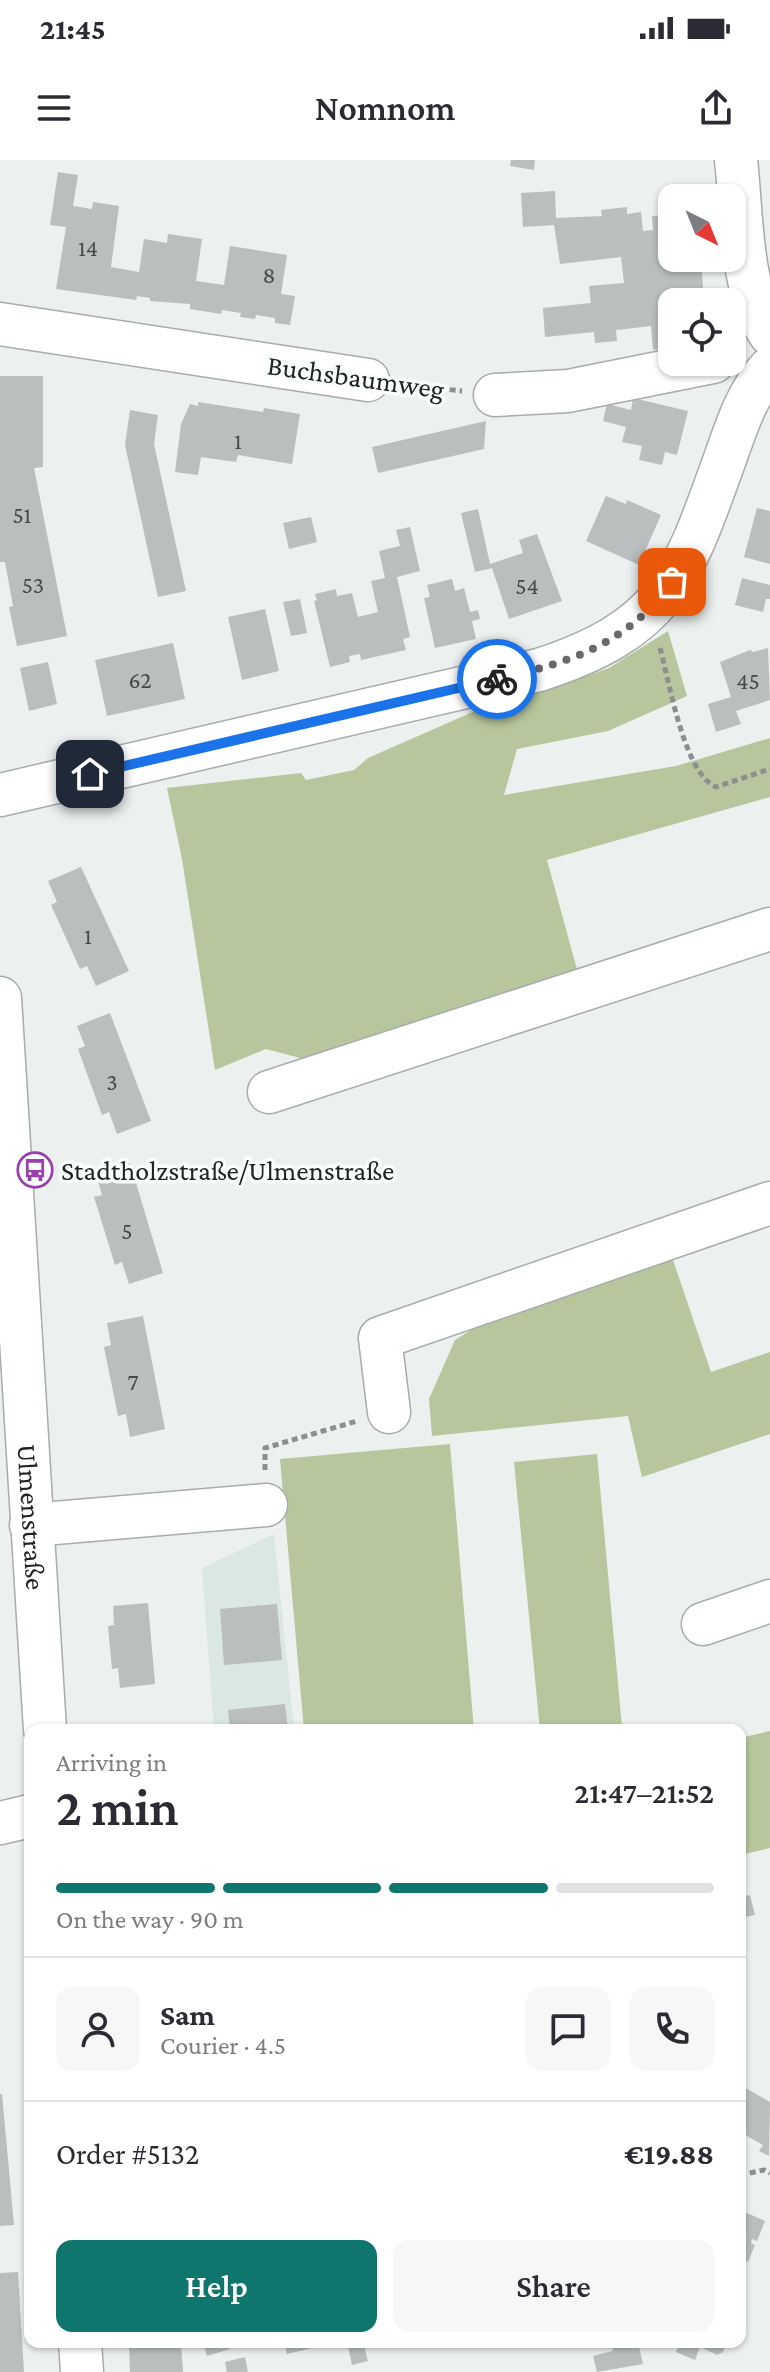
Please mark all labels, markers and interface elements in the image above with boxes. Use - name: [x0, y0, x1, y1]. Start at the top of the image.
- text: 21:45: [40, 12, 106, 45]
- icon: menu: [32, 86, 76, 130]
- icon: share: [694, 86, 738, 130]
- text: Nomnom: [315, 88, 455, 128]
- north arrow: [658, 184, 746, 272]
- map controls: [658, 184, 746, 376]
- house number: 14: [78, 234, 98, 261]
- house number: 8: [263, 261, 275, 288]
- button: locate: [658, 288, 746, 376]
- street label: Buchsbaumweg: [266, 349, 447, 405]
- house number: 1: [234, 427, 242, 454]
- house number: 51: [12, 501, 32, 528]
- pin: [638, 548, 706, 616]
- icon: bag: [650, 560, 694, 604]
- house number: 53: [22, 571, 44, 598]
- house number: 54: [515, 572, 539, 599]
- courier: [457, 639, 537, 719]
- icon: bike: [475, 657, 519, 701]
- house number: 62: [128, 666, 152, 693]
- house number: 45: [736, 667, 760, 694]
- pin: [56, 740, 124, 808]
- icon: home: [68, 752, 112, 796]
- house number: 1: [84, 922, 92, 949]
- house number: 3: [106, 1068, 118, 1095]
- bus stop icon: Stadtholzstraße/Ulmenstraße: [16, 1151, 54, 1189]
- place label: Stadtholzstraße/Ulmenstraße: [61, 1155, 394, 1186]
- house number: 5: [121, 1217, 133, 1244]
- house number: 7: [127, 1368, 139, 1395]
- street label: Ulmenstraße: [12, 1443, 52, 1591]
- text: Arriving in: [56, 1748, 167, 1777]
- text: 21:47–21:52: [574, 1776, 714, 1809]
- text: 2 min: [56, 1778, 179, 1836]
- text: On the way · 90 m: [56, 1905, 244, 1934]
- button: person: [56, 1987, 140, 2071]
- button: chat: [526, 1987, 610, 2071]
- button: phone: [630, 1987, 714, 2071]
- text: Sam: [160, 1998, 215, 2031]
- text: Courier · 4.5: [160, 2031, 286, 2060]
- text: Order #5132: [56, 2137, 199, 2170]
- text: €19.88: [624, 2137, 714, 2170]
- button: Help: [56, 2240, 377, 2332]
- button: Share: [393, 2240, 714, 2332]

